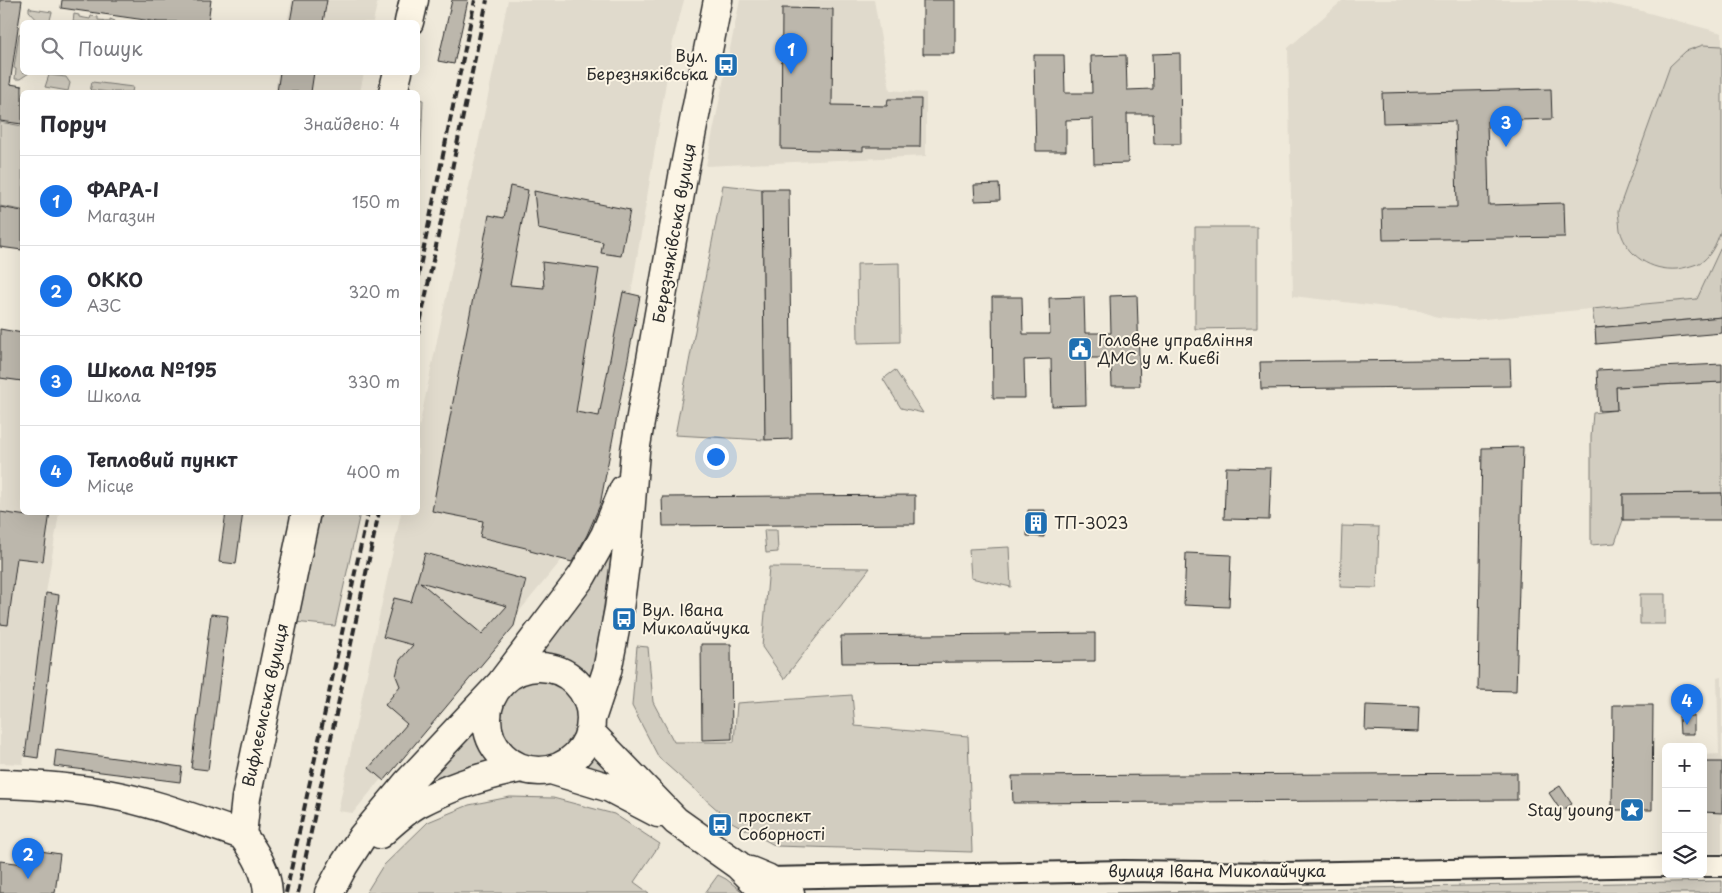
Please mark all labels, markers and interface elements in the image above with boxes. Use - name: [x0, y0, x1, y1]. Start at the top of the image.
- search box: [20, 20, 420, 75]
- pin: 1: [775, 33, 807, 74]
- icon: search: [38, 34, 66, 62]
- text: Пошук: [78, 34, 143, 62]
- place label: Вул. Березняківська: [586, 43, 708, 85]
- bus stop icon: Вул. Березняківська: [713, 52, 739, 78]
- pin: 3: [1490, 106, 1522, 147]
- text: Поруч: [40, 107, 107, 139]
- text: Знайдено: 4: [304, 111, 400, 135]
- street label: Березняківська вулиця: [645, 141, 701, 325]
- text: ФАРА-І: [87, 175, 159, 203]
- text: 1: [52, 189, 60, 213]
- text: 150 m: [352, 189, 400, 213]
- text: Магазин: [87, 203, 156, 227]
- text: ОККО: [87, 265, 143, 293]
- text: 2: [50, 279, 62, 303]
- text: 320 m: [349, 279, 400, 303]
- text: АЗС: [87, 293, 122, 317]
- place label: Головне управління ДМС у м. Києві: [1097, 327, 1253, 369]
- public building icon: Головне управління ДМС у м. Києві: [1067, 336, 1093, 362]
- text: Школа №195: [87, 355, 217, 383]
- text: 3: [51, 369, 61, 393]
- text: 330 m: [347, 369, 400, 393]
- text: Школа: [87, 383, 141, 407]
- your location: [703, 444, 729, 470]
- text: Тепловий пункт: [87, 445, 237, 473]
- text: 4: [51, 459, 61, 483]
- text: 400 m: [347, 459, 400, 483]
- text: Місце: [87, 473, 134, 497]
- building icon: ТП-3023: [1023, 510, 1049, 536]
- place label: ТП-3023: [1054, 510, 1128, 534]
- place label: Вул. Івана Миколайчука: [642, 597, 749, 639]
- bus stop icon: Вул. Івана Миколайчука: [611, 606, 637, 632]
- street label: Вифлеємська вулиця: [235, 621, 293, 789]
- pin: 4: [1671, 684, 1703, 725]
- map controls: [1662, 743, 1707, 878]
- button: +: [1662, 743, 1707, 788]
- button: −: [1662, 788, 1707, 833]
- place label: Stay young: [1527, 797, 1614, 821]
- place icon: Stay young: [1619, 797, 1645, 823]
- place label: проспект Соборності: [738, 803, 825, 845]
- bus stop icon: проспект Соборності: [707, 812, 733, 838]
- button: layers: [1662, 833, 1707, 878]
- pin: 2: [12, 838, 44, 879]
- street label: вулиця Івана Миколайчука: [1108, 858, 1326, 882]

